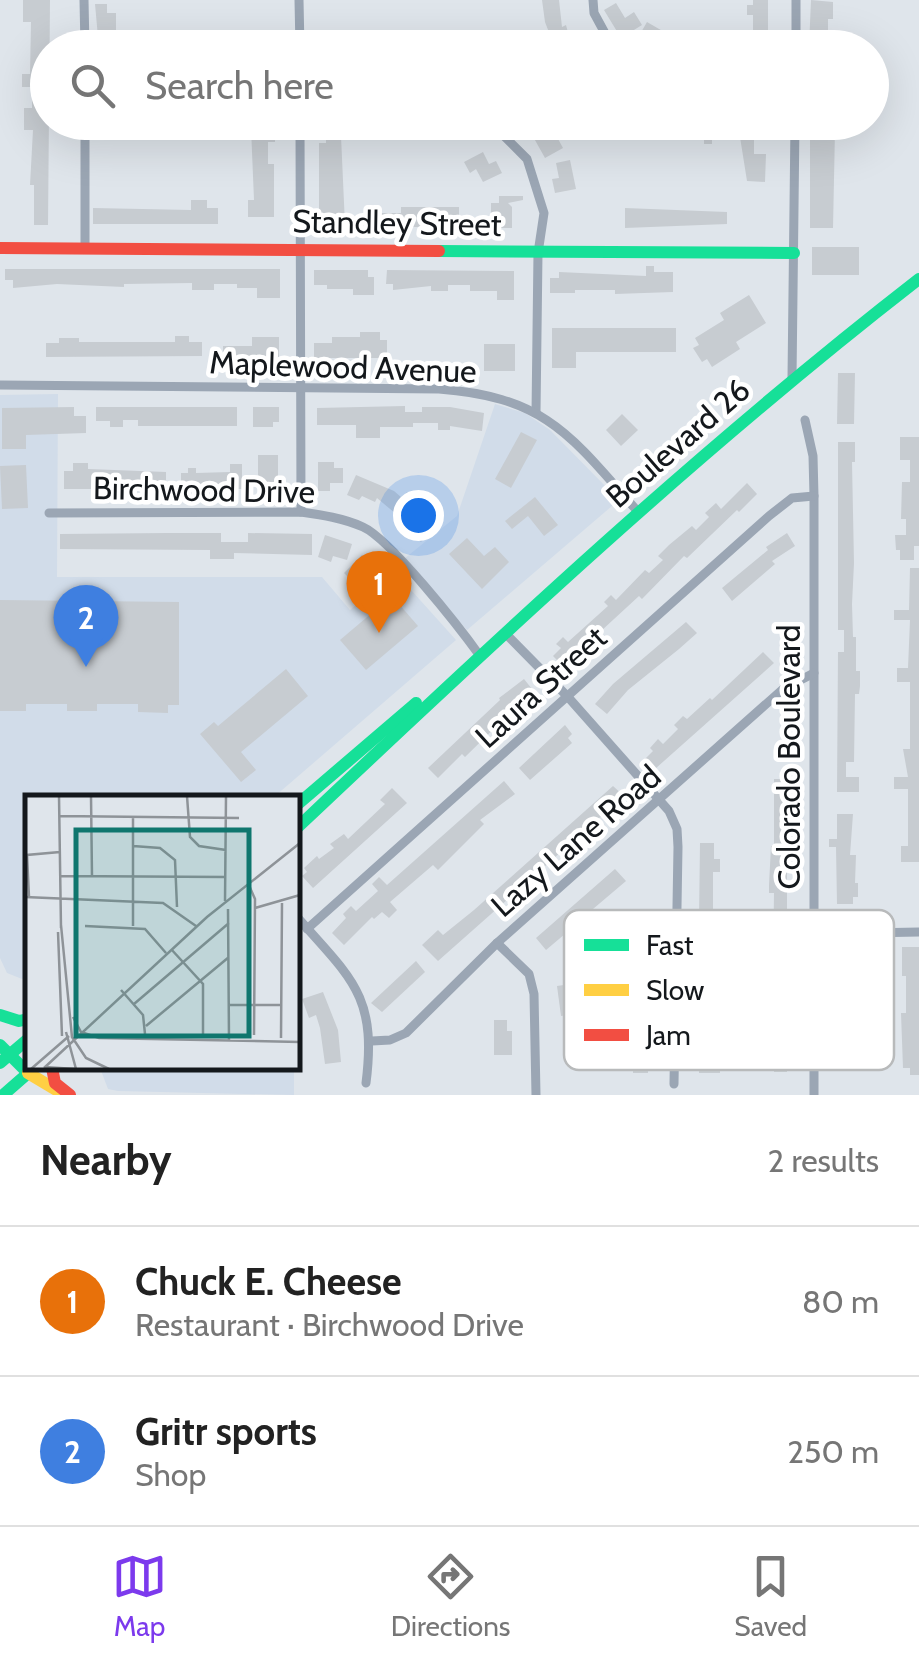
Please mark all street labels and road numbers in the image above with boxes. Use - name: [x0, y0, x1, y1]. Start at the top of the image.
- street label: Standley Street: [292, 201, 502, 244]
- street label: Maplewood Avenue: [209, 342, 477, 391]
- street label: Boulevard 26: [598, 370, 757, 516]
- street label: Birchwood Drive: [93, 468, 315, 511]
- street label: Laura Street: [467, 618, 614, 756]
- street label: Colorado Boulevard: [769, 624, 808, 890]
- street label: Lazy Lane Road: [483, 756, 669, 925]

